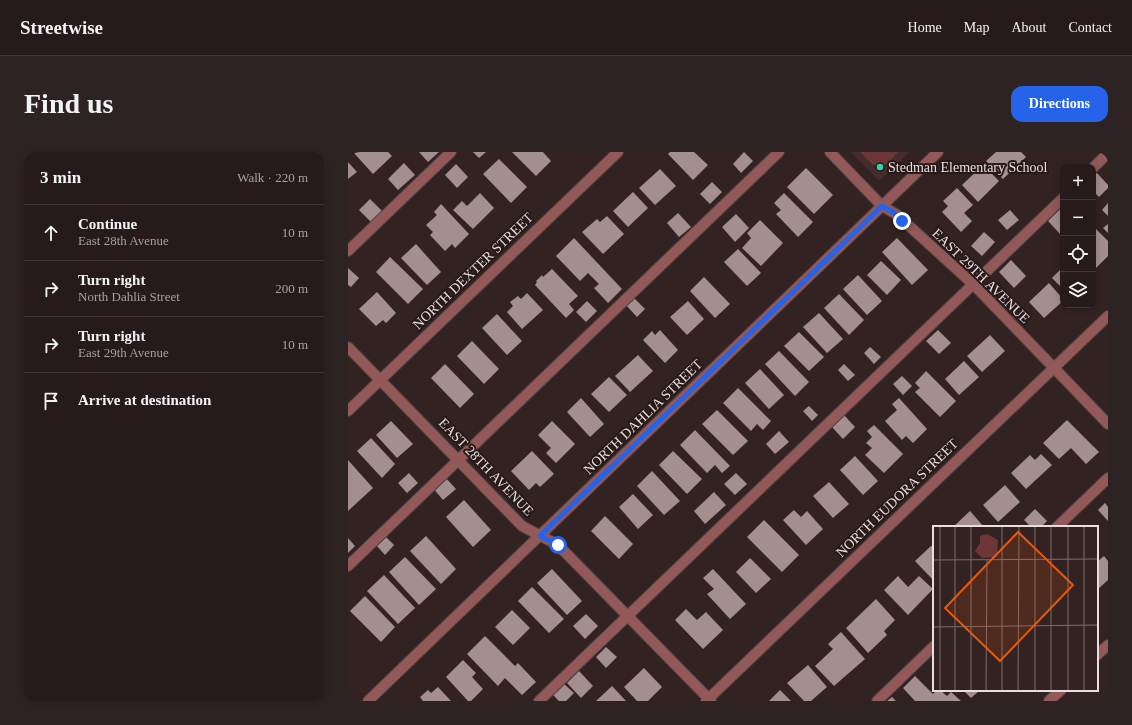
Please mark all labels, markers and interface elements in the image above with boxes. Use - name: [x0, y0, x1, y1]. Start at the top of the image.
- text: Streetwise: [20, 17, 103, 38]
- text: Home: [908, 20, 942, 35]
- text: Map: [964, 20, 989, 35]
- text: About: [1011, 20, 1046, 35]
- text: Contact: [1068, 20, 1112, 35]
- button: Directions: [1011, 86, 1108, 122]
- text: Find us: [24, 88, 114, 119]
- place label: Stedman Elementary School: [888, 160, 1048, 175]
- marker: Stedman Elementary School: [875, 162, 885, 172]
- map controls: [1060, 164, 1096, 308]
- button: +: [1060, 164, 1096, 200]
- text: 3 min: [40, 168, 81, 187]
- text: Walk · 220 m: [237, 170, 308, 185]
- button: −: [1060, 200, 1096, 236]
- street label: NORTH DEXTER STREET: [410, 209, 536, 332]
- route end: [893, 212, 911, 230]
- text: Continue: [78, 216, 137, 232]
- icon: ahead: [40, 222, 62, 244]
- text: 10 m: [282, 225, 308, 240]
- street label: EAST 29TH AVENUE: [929, 226, 1033, 326]
- text: East 28th Avenue: [78, 233, 169, 248]
- button: locate: [1060, 236, 1096, 272]
- text: Turn right: [78, 272, 145, 288]
- button: layers: [1060, 272, 1096, 308]
- icon: right: [40, 278, 62, 300]
- text: 200 m: [275, 281, 308, 296]
- text: North Dahlia Street: [78, 289, 180, 304]
- text: Turn right: [78, 328, 145, 344]
- icon: right: [40, 334, 62, 356]
- text: 10 m: [282, 337, 308, 352]
- text: East 29th Avenue: [78, 345, 169, 360]
- street label: NORTH DAHLIA STREET: [581, 356, 706, 477]
- icon: arrive: [40, 390, 62, 412]
- text: Arrive at destination: [78, 392, 211, 408]
- street label: EAST 28TH AVENUE: [436, 415, 536, 519]
- street label: NORTH EUDORA STREET: [833, 436, 961, 560]
- inset map: [933, 526, 1098, 691]
- route start: [549, 536, 567, 554]

